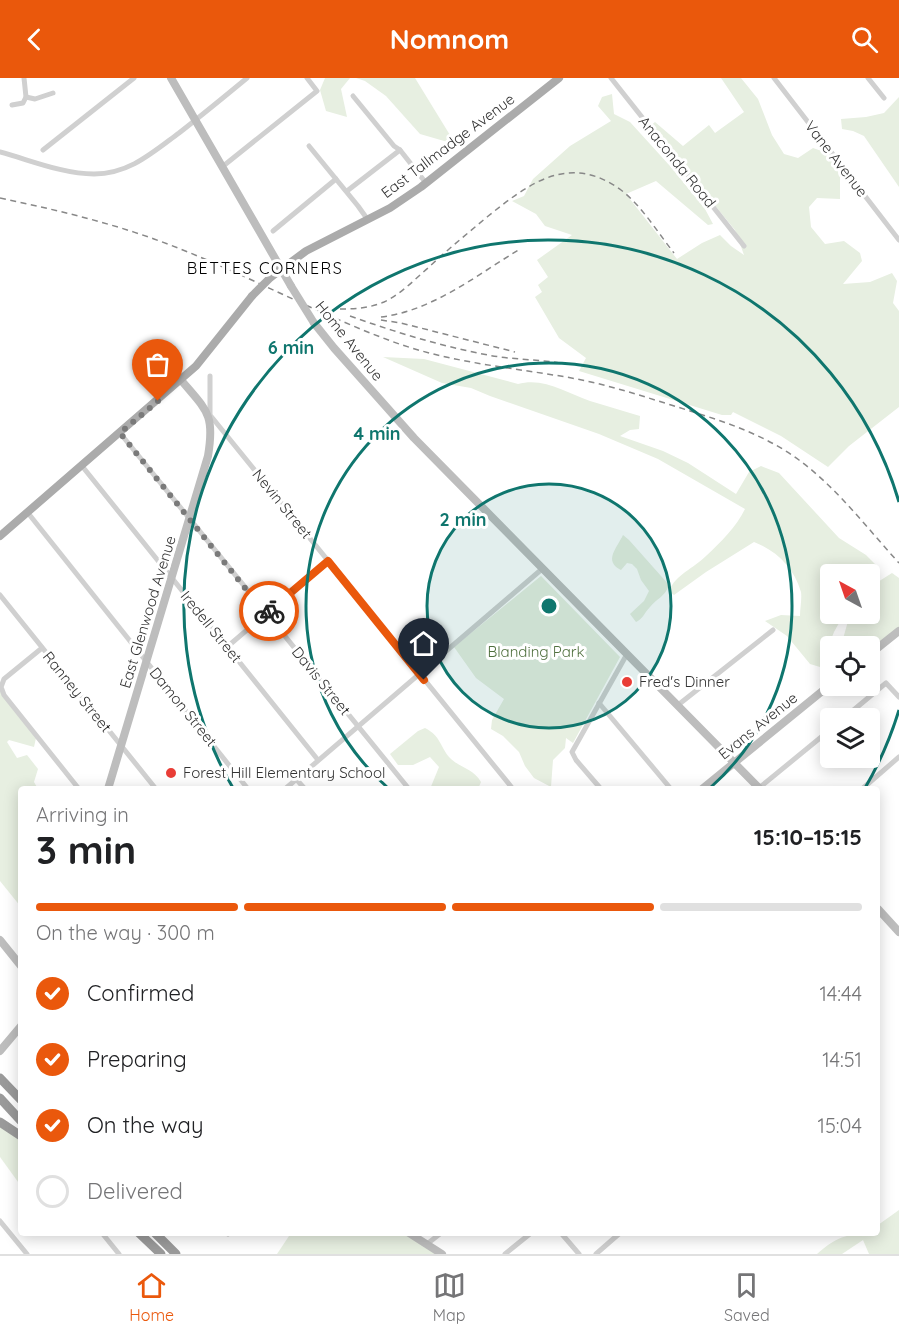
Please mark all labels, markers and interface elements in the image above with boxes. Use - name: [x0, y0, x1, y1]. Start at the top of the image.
- text: Nomnom: [390, 22, 509, 56]
- icon: back: [18, 23, 51, 56]
- icon: search: [848, 23, 881, 56]
- street label: East Tallmadge Avenue: [377, 89, 518, 202]
- street label: Anaconda Road: [635, 112, 720, 211]
- street label: Vane Avenue: [801, 117, 872, 201]
- district label: BETTES CORNERS: [187, 258, 343, 278]
- street label: Home Avenue: [311, 297, 387, 385]
- text: 6 min: [268, 336, 314, 359]
- pin: [132, 339, 183, 401]
- icon: bag: [141, 348, 174, 381]
- text: 4 min: [353, 422, 401, 445]
- street label: Nevin Street: [249, 465, 316, 542]
- text: 2 min: [440, 508, 486, 531]
- street label: East Glenwood Avenue: [115, 533, 180, 690]
- north arrow: [820, 564, 880, 624]
- map controls: [820, 564, 880, 768]
- courier: [239, 581, 299, 641]
- street label: Iredell Street: [177, 587, 246, 667]
- icon: bike: [253, 595, 286, 628]
- centre of rings: [539, 596, 559, 616]
- pin: [398, 618, 449, 680]
- icon: home: [407, 627, 440, 660]
- button: locate: [820, 636, 880, 696]
- street label: Davis Street: [288, 642, 355, 719]
- park label: Blanding Park: [487, 642, 585, 661]
- street label: Ranney Street: [39, 647, 116, 736]
- street label: Damon Street: [146, 663, 221, 750]
- place label: Fred's Dinner: [639, 672, 730, 691]
- marker: Fred's Dinner: [620, 675, 634, 689]
- street label: Evans Avenue: [714, 688, 801, 763]
- button: layers: [820, 708, 880, 768]
- place label: Forest Hill Elementary School: [183, 763, 385, 782]
- marker: Forest Hill Elementary School: [164, 766, 178, 780]
- text: Arriving in: [36, 802, 129, 827]
- text: 15:10–15:15: [754, 823, 862, 851]
- text: 3 min: [36, 825, 136, 874]
- text: On the way · 300 m: [36, 920, 215, 945]
- icon: check: [36, 977, 69, 1010]
- text: Confirmed: [87, 979, 194, 1007]
- text: 14:44: [820, 981, 862, 1006]
- icon: check: [36, 1043, 69, 1076]
- text: Preparing: [87, 1045, 187, 1073]
- text: 14:51: [822, 1047, 862, 1072]
- icon: check: [36, 1109, 69, 1142]
- text: On the way: [87, 1111, 203, 1139]
- text: 15:04: [818, 1113, 862, 1138]
- text: Delivered: [87, 1177, 183, 1205]
- tab: Home: [129, 1269, 174, 1325]
- tab: Map: [433, 1269, 466, 1325]
- tab: Saved: [724, 1269, 770, 1325]

